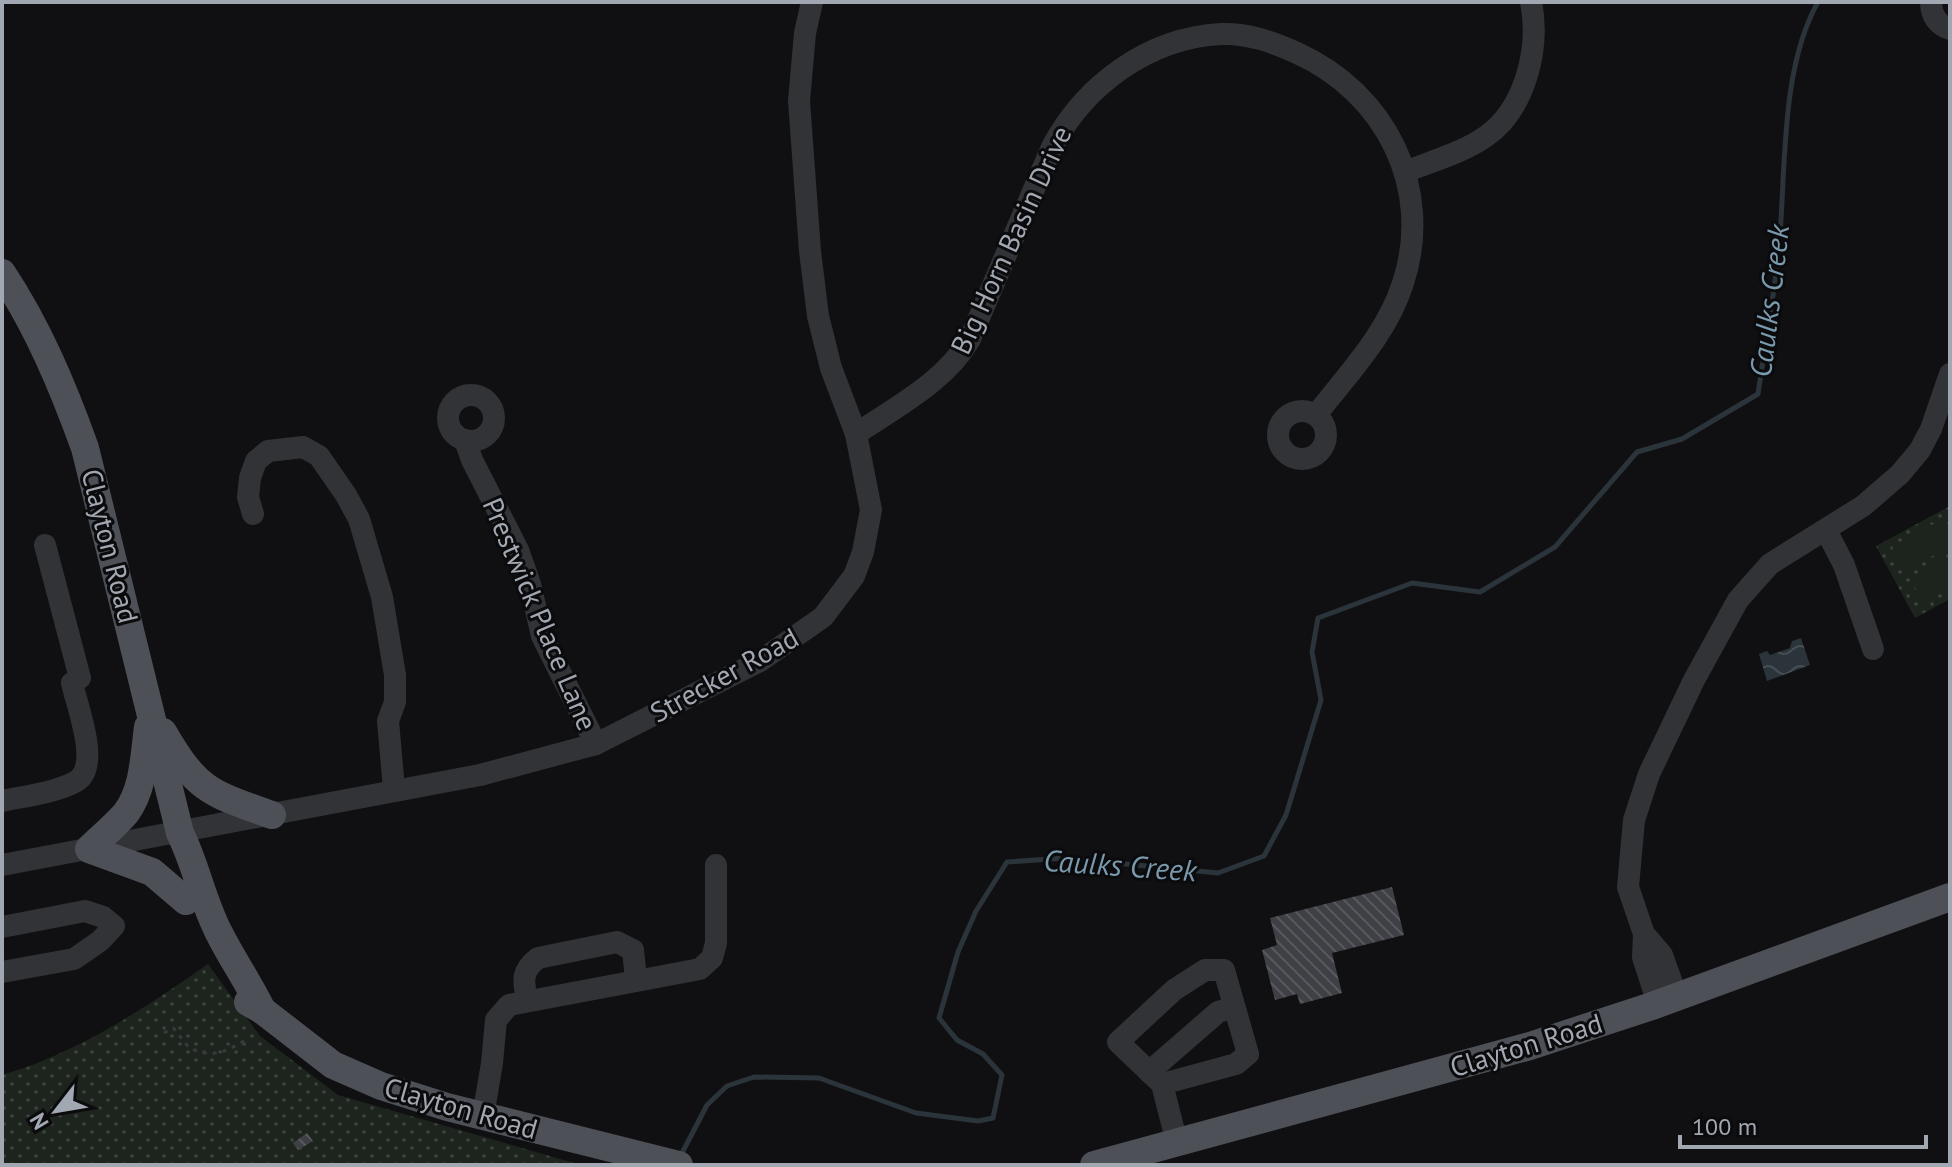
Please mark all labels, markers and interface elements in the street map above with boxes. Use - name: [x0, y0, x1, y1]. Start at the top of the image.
- street label: Big Horn Basin Drive: [941, 120, 1080, 360]
- water label: Caulks Creek: [1740, 221, 1797, 379]
- street label: Clayton Road: [73, 465, 147, 627]
- street label: Prestwick Place Lane: [475, 492, 606, 736]
- street label: Strecker Road: [643, 619, 804, 730]
- water label: Caulks Creek: [1042, 840, 1199, 889]
- street label: Clayton Road: [1445, 1004, 1607, 1085]
- street label: Clayton Road: [380, 1068, 542, 1147]
- north arrow: [16, 1071, 96, 1151]
- scale bar: [1680, 1099, 1926, 1149]
- text: N: [23, 1108, 55, 1135]
- text: 100 m: [1692, 1111, 1757, 1142]

